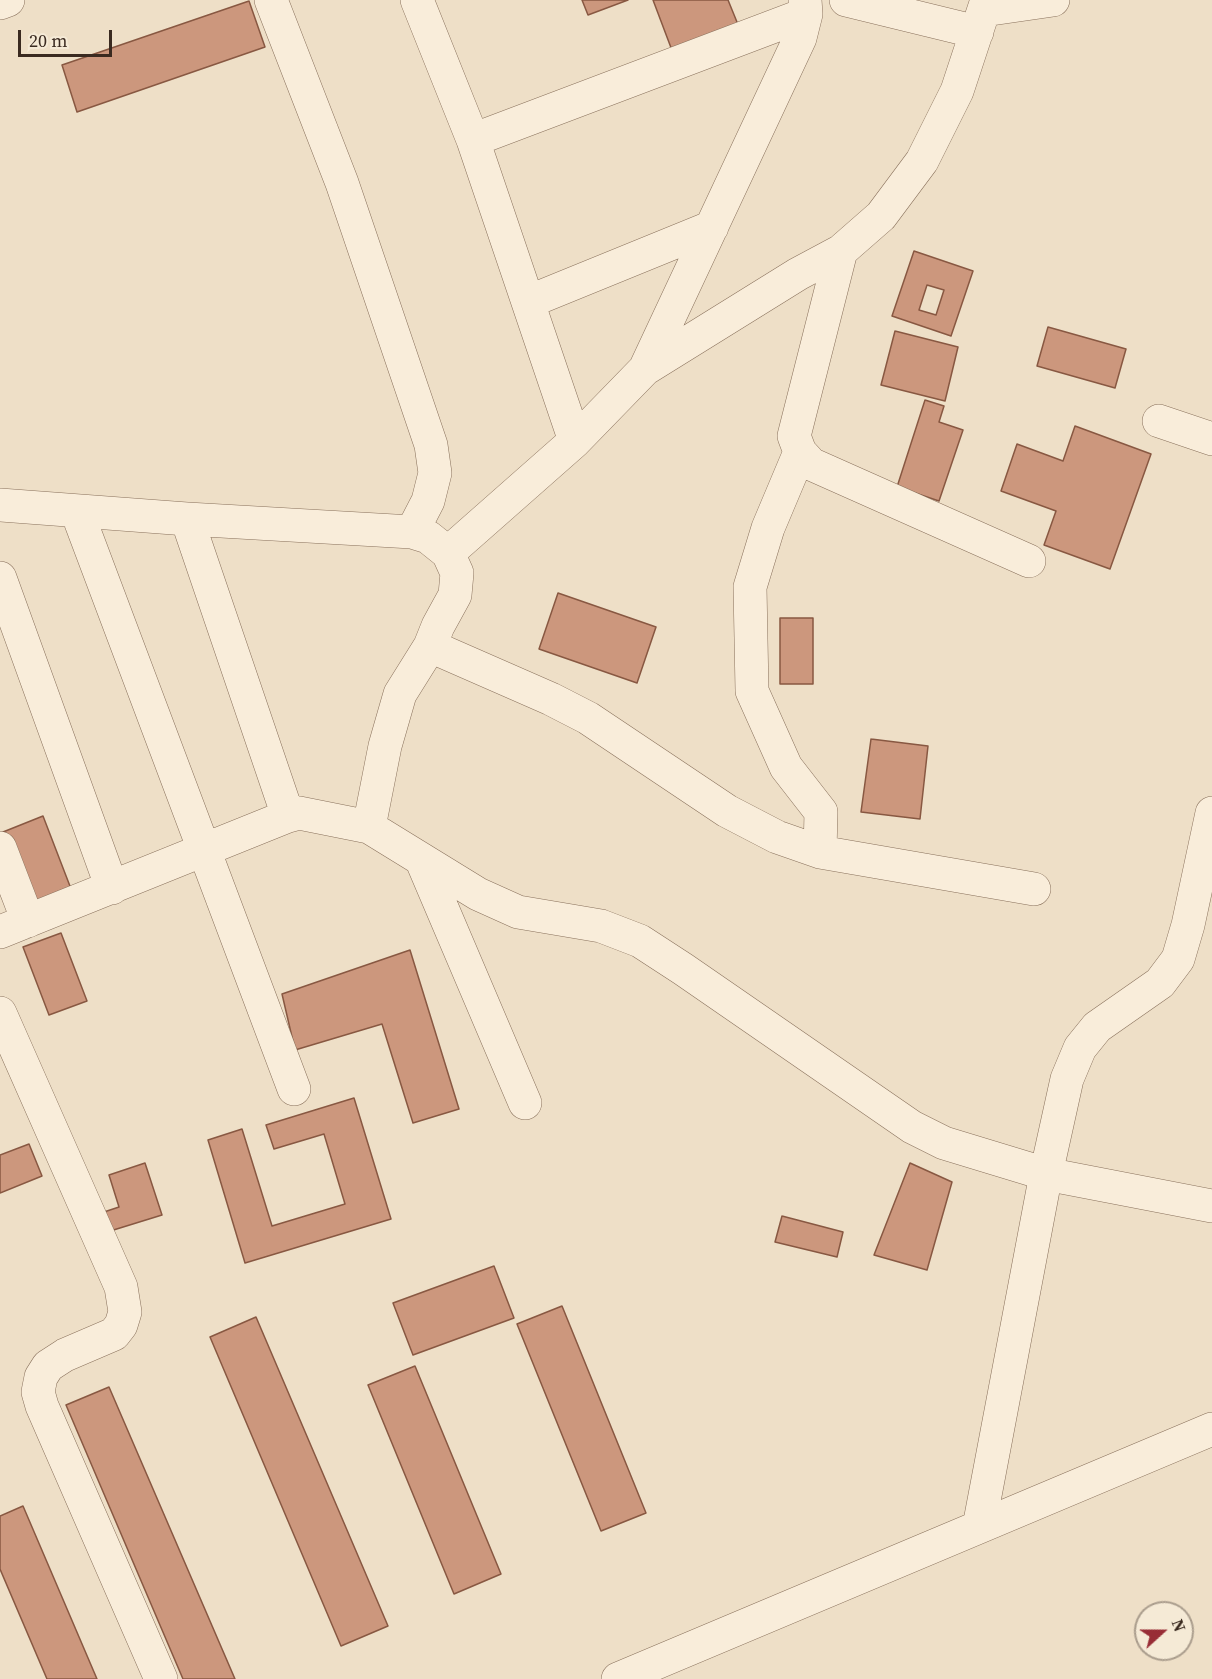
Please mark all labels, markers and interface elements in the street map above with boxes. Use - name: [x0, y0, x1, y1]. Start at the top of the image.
- scale bar: [21, 18, 116, 56]
- text: 20 m: [29, 28, 67, 53]
- north arrow: [1134, 1601, 1194, 1661]
- text: N: [1167, 1616, 1191, 1635]

